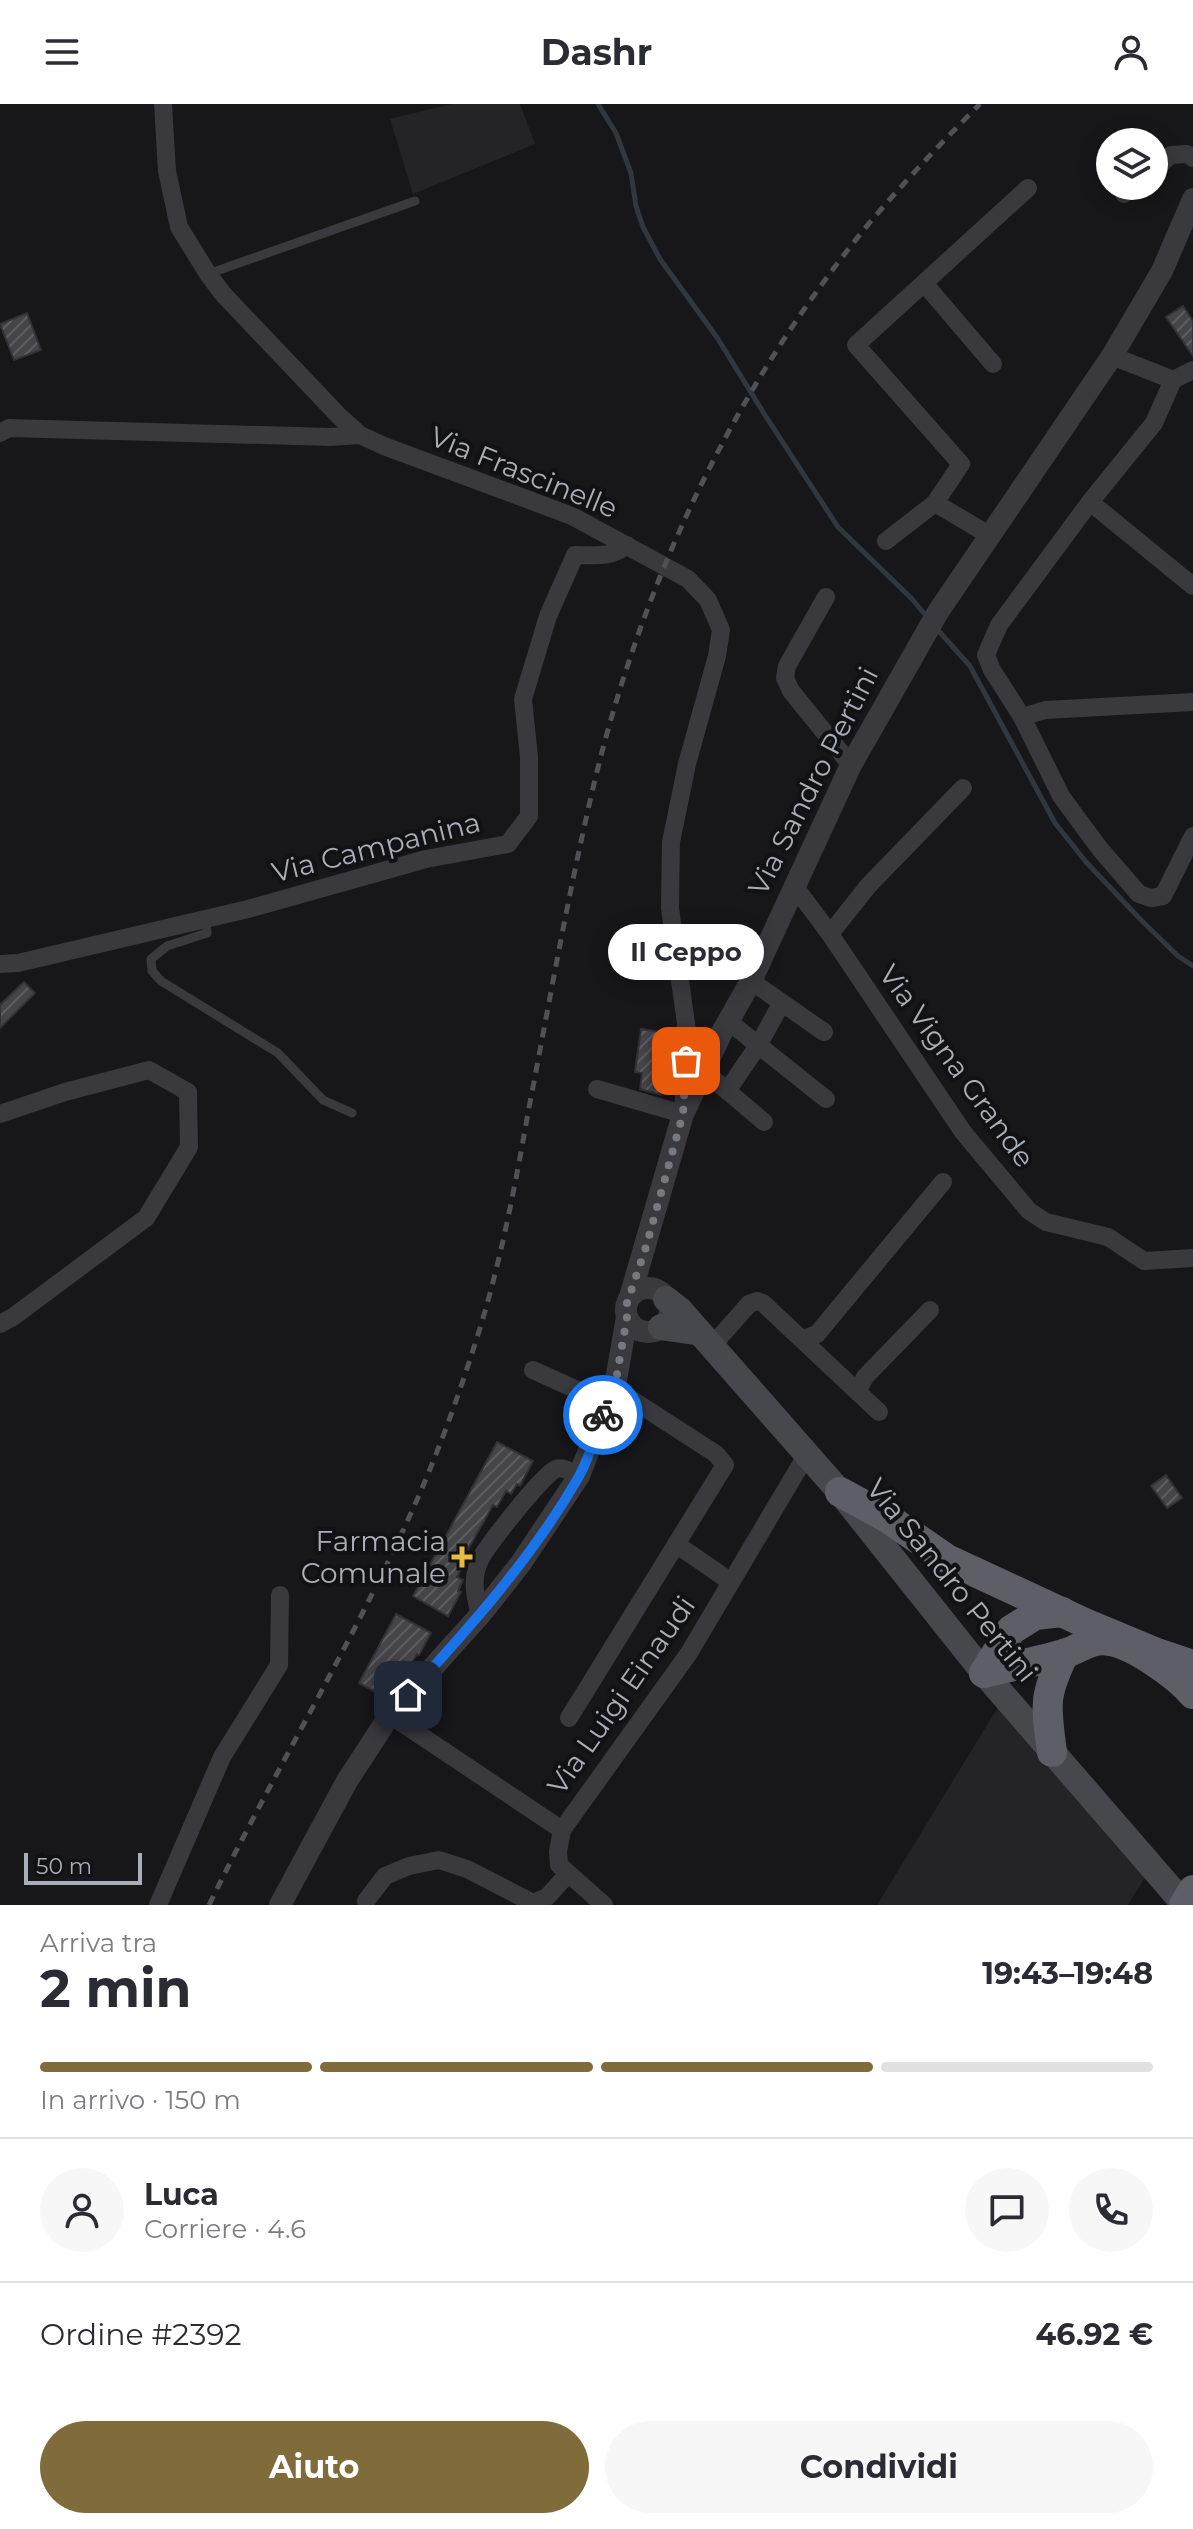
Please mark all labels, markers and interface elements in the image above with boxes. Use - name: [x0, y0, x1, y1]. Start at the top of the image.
- icon: menu: [40, 30, 84, 74]
- text: Dashr: [541, 30, 652, 74]
- icon: person: [1109, 30, 1153, 74]
- map controls: [1096, 128, 1168, 200]
- button: layers: [1096, 128, 1168, 200]
- street label: Via Frascinelle: [425, 419, 623, 525]
- street label: Via Sandro Pertini: [741, 661, 885, 901]
- street label: Via Campanina: [268, 805, 484, 889]
- callout: Il Ceppo: [608, 925, 764, 981]
- text: Il Ceppo: [630, 936, 742, 968]
- street label: Via Vigna Grande: [872, 958, 1042, 1174]
- pin: [652, 1027, 720, 1095]
- icon: bag: [664, 1039, 708, 1083]
- courier: [563, 1375, 643, 1455]
- icon: bike: [581, 1393, 625, 1437]
- street label: Via Sandro Pertini: [860, 1472, 1044, 1688]
- place label: Farmacia Comunale: [301, 1524, 446, 1590]
- marker: Farmacia Comunale: [453, 1548, 471, 1566]
- street label: Via Luigi Einaudi: [540, 1589, 702, 1801]
- pin: [374, 1661, 442, 1729]
- icon: home: [386, 1673, 430, 1717]
- scale bar: [24, 1849, 142, 1885]
- text: 50 m: [36, 1853, 92, 1880]
- text: Arriva tra: [40, 1927, 157, 1959]
- text: 19:43–19:48: [982, 1955, 1153, 1992]
- text: 2 min: [40, 1957, 192, 2020]
- text: In arrivo · 150 m: [40, 2084, 241, 2116]
- button: person: [40, 2168, 124, 2252]
- button: chat: [965, 2168, 1049, 2252]
- button: phone: [1069, 2168, 1153, 2252]
- text: Luca: [144, 2176, 219, 2213]
- text: Corriere · 4.6: [144, 2213, 306, 2245]
- text: Ordine #2392: [40, 2316, 242, 2353]
- text: 46.92 €: [1036, 2316, 1153, 2353]
- button: Aiuto: [40, 2421, 589, 2513]
- button: Condividi: [605, 2421, 1153, 2513]

